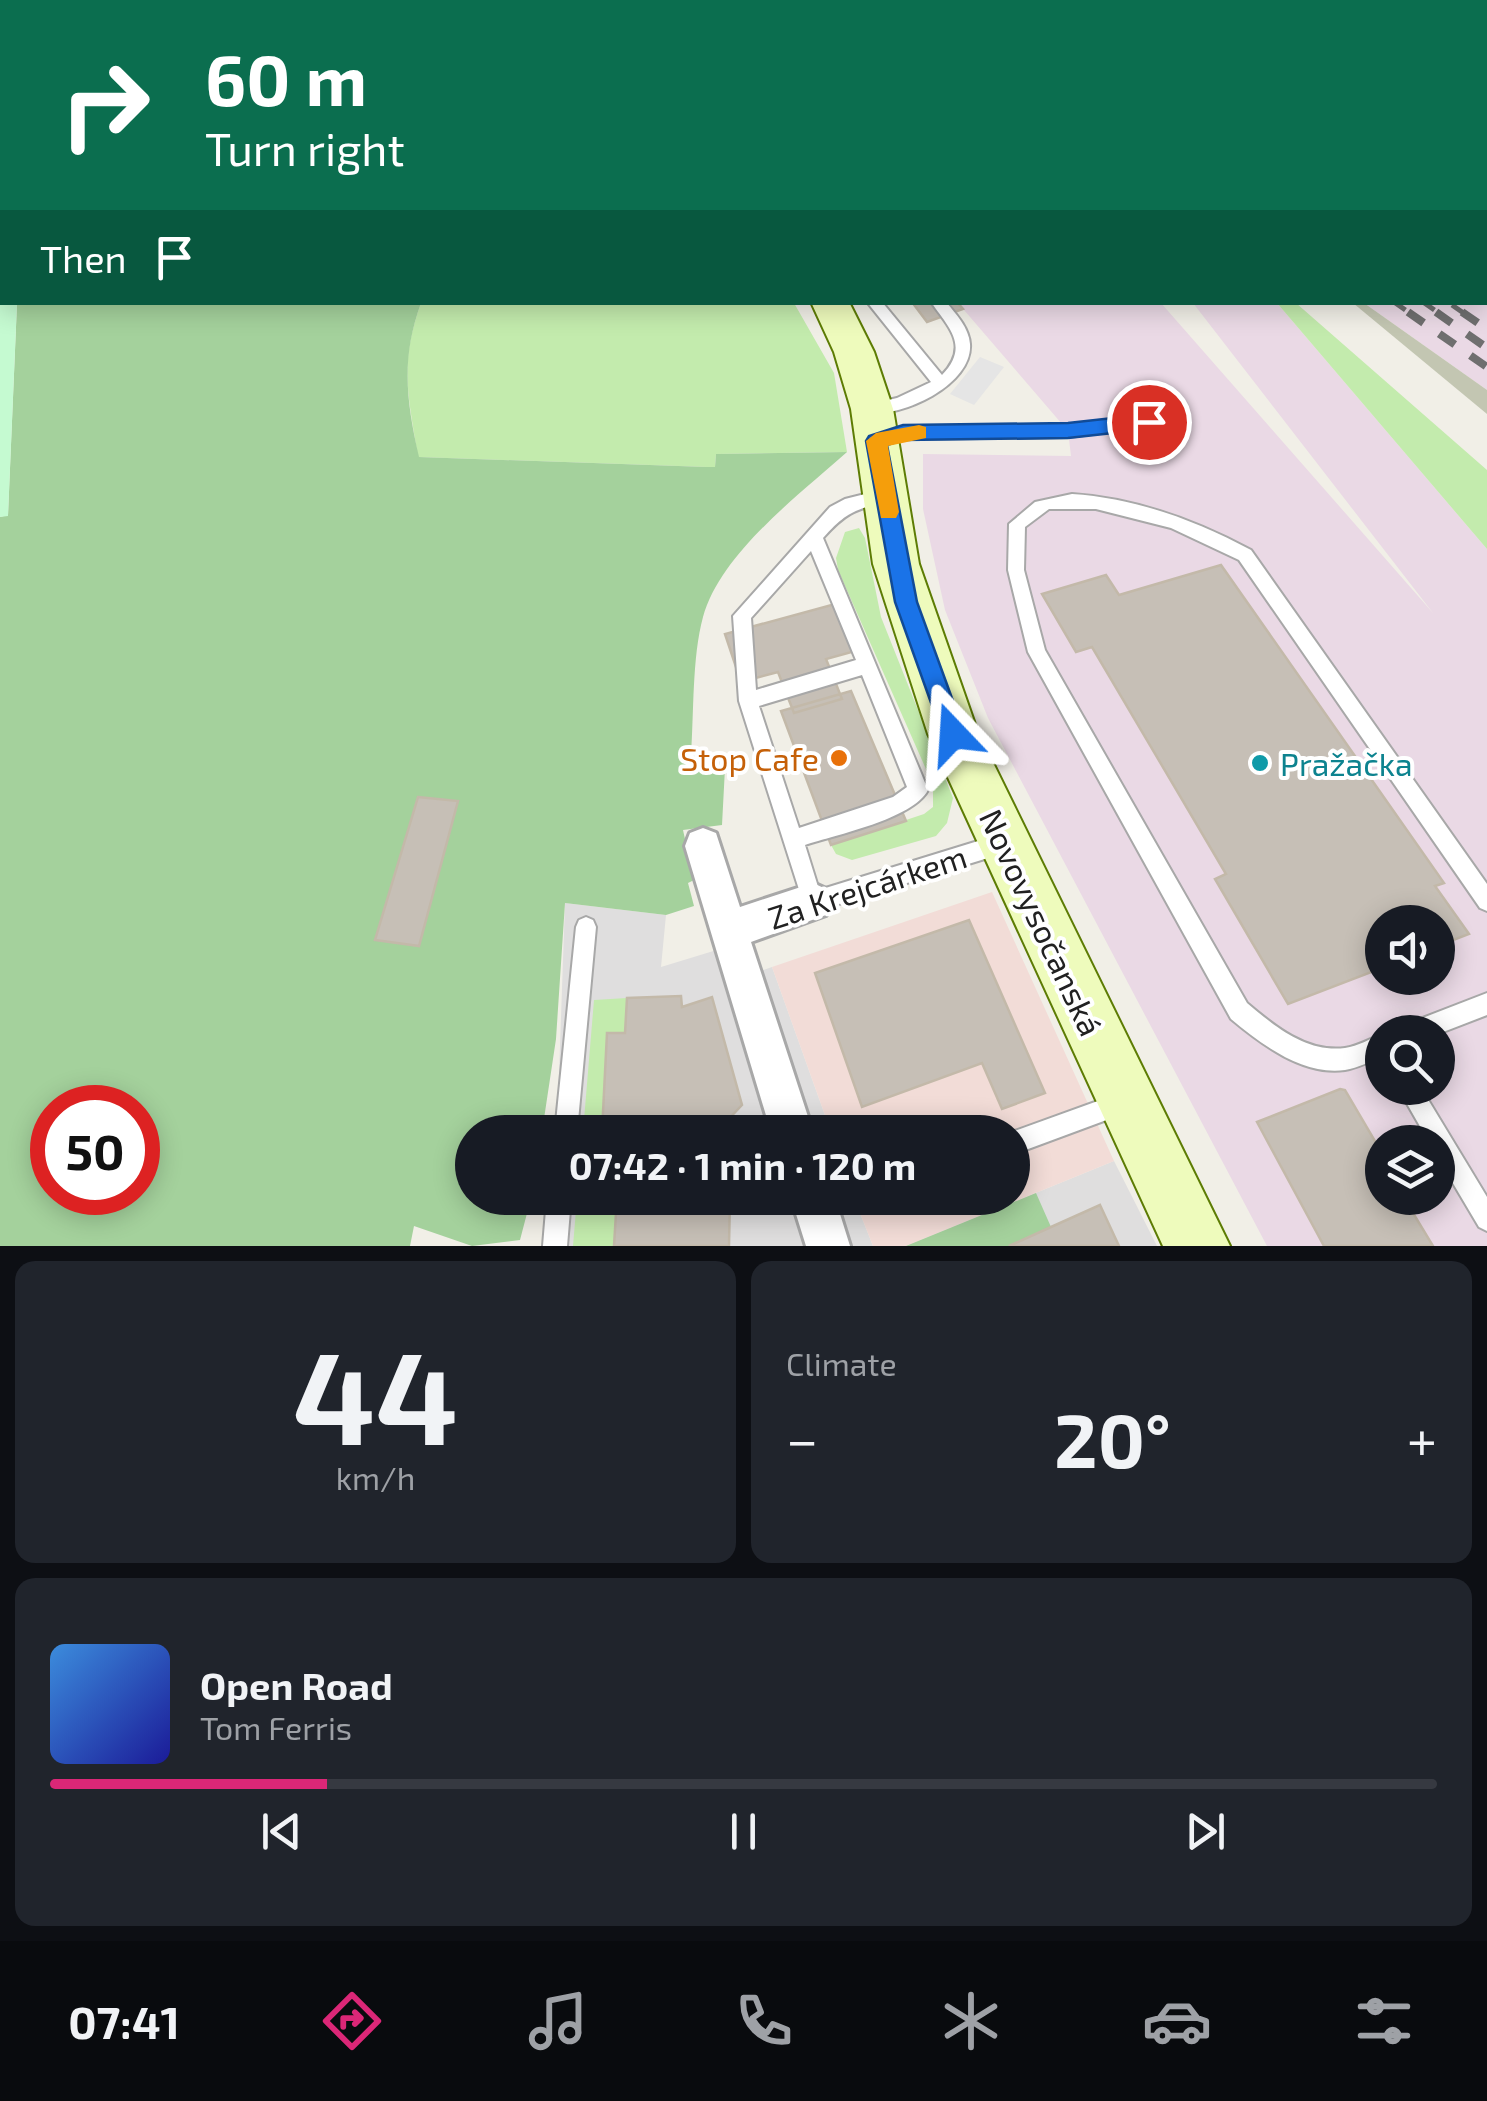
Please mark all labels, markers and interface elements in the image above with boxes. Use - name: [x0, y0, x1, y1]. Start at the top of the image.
- text: 60 m: [205, 36, 367, 120]
- icon: right: [40, 40, 170, 170]
- text: Turn right: [205, 121, 405, 175]
- icon: arrive: [147, 230, 202, 285]
- text: Then: [40, 235, 127, 281]
- pin: [1107, 380, 1192, 465]
- icon: arrive: [1122, 395, 1177, 450]
- position arrow: [901, 682, 1005, 786]
- place label: Stop Cafe: [680, 739, 819, 777]
- place label: Pražačka: [1280, 744, 1413, 782]
- marker: Stop Cafe: [828, 747, 850, 769]
- marker: Pražačka: [1249, 752, 1271, 774]
- street label: Novovysočanská: [973, 803, 1111, 1041]
- street label: Za Krejcárkem: [763, 836, 971, 937]
- map controls: [1365, 905, 1455, 1215]
- button: sound: [1365, 905, 1455, 995]
- button: search: [1365, 1015, 1455, 1105]
- speed limit sign: 50: [30, 1085, 160, 1215]
- button: layers: [1365, 1125, 1455, 1215]
- text: 07:42 · 1 min · 120 m: [569, 1142, 916, 1188]
- text: 44: [293, 1315, 458, 1471]
- text: Climate: [786, 1344, 897, 1382]
- text: 20°: [1054, 1393, 1171, 1483]
- text: −: [786, 1405, 818, 1471]
- text: +: [1407, 1405, 1437, 1471]
- text: km/h: [336, 1458, 415, 1496]
- text: Open Road: [200, 1662, 393, 1708]
- text: Tom Ferris: [200, 1708, 352, 1746]
- icon: previous: [254, 1804, 309, 1859]
- icon: pause: [716, 1804, 771, 1859]
- icon: next: [1178, 1804, 1233, 1859]
- icon: directions: [317, 1986, 387, 2056]
- icon: music: [523, 1986, 593, 2056]
- icon: phone: [729, 1986, 799, 2056]
- icon: climate: [936, 1986, 1006, 2056]
- icon: car: [1142, 1986, 1212, 2056]
- icon: filters: [1349, 1986, 1419, 2056]
- text: 07:41: [68, 1994, 180, 2048]

